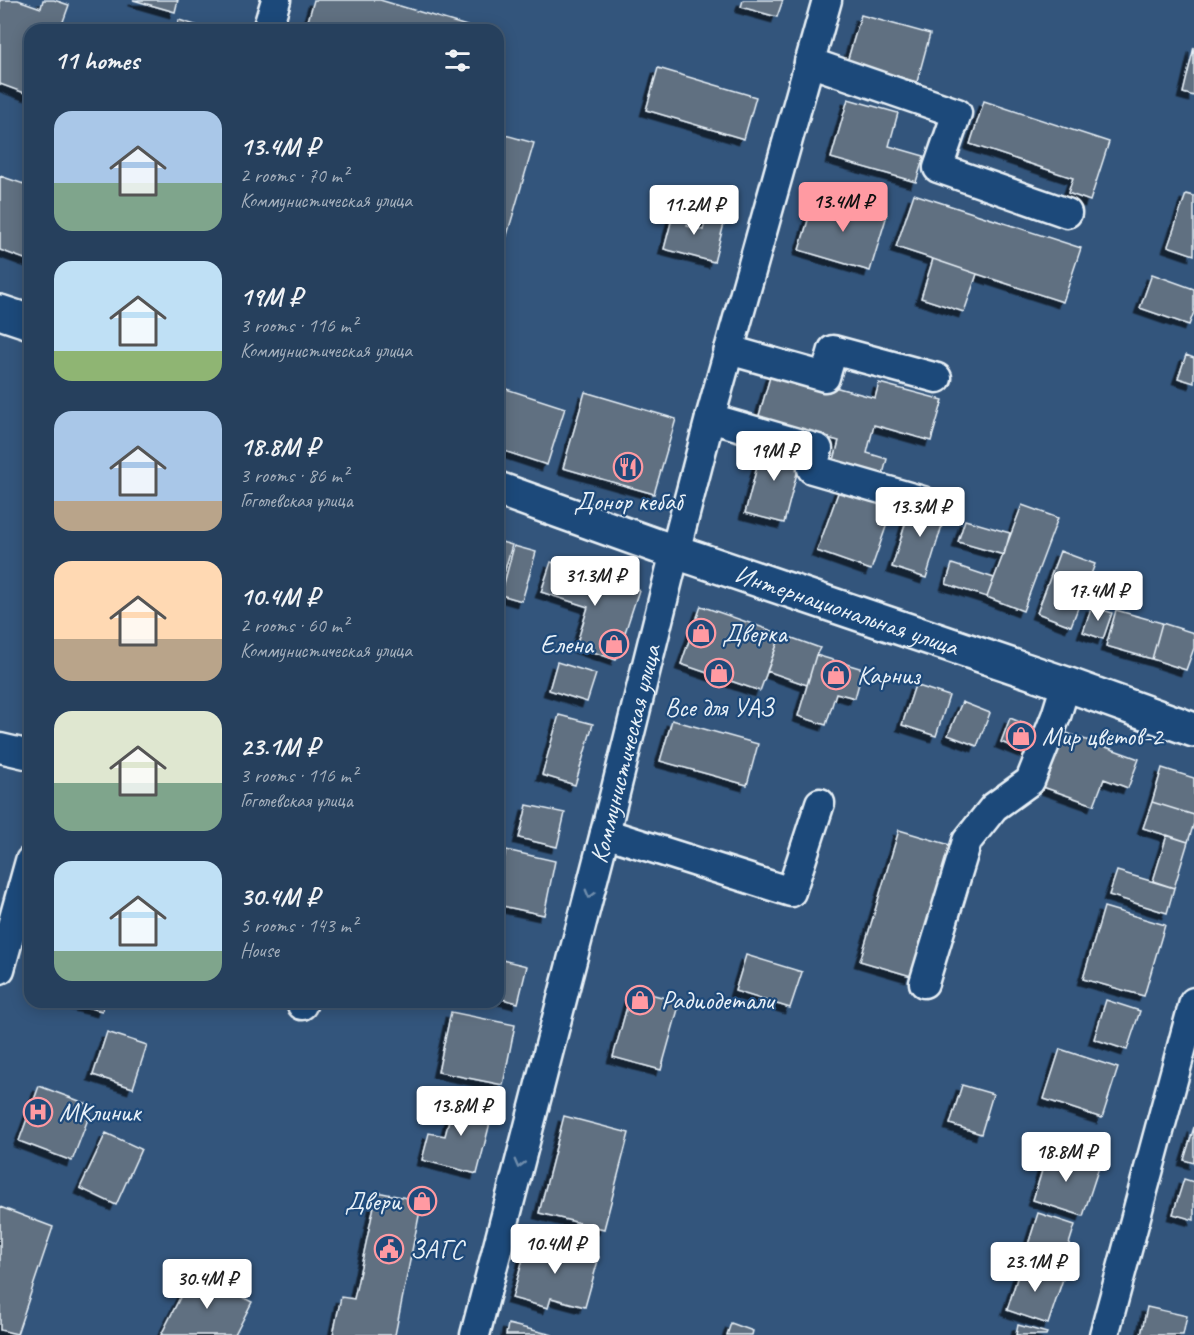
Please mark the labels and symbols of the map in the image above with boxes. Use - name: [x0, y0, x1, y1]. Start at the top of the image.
- pin: 13.4M ₽: [788, 182, 898, 233]
- pin: 11.2M ₽: [639, 185, 749, 236]
- pin: 19M ₽: [732, 431, 816, 482]
- restaurant icon: Донор кебаб: [612, 451, 644, 483]
- place label: Донор кебаб: [574, 485, 687, 518]
- pin: 13.3M ₽: [865, 487, 975, 538]
- pin: 31.3M ₽: [540, 556, 650, 607]
- street label: Интернациональная улица: [730, 557, 964, 664]
- pin: 17.4M ₽: [1043, 571, 1153, 622]
- shop icon: Дверка: [685, 617, 717, 649]
- place label: Дверка: [722, 617, 788, 650]
- place label: Елена: [540, 628, 595, 661]
- shop icon: Елена: [598, 628, 630, 660]
- street label: Коммунистическая улица: [582, 640, 669, 867]
- shop icon: Все для УАЗ: [703, 657, 735, 689]
- shop icon: Карниз: [820, 659, 852, 691]
- place label: Карниз: [857, 659, 922, 692]
- place label: Все для УАЗ: [665, 691, 775, 724]
- shop icon: Мир цветов-2: [1005, 720, 1037, 752]
- place label: Мир цветов-2: [1042, 720, 1165, 753]
- one-way arrow: [584, 889, 597, 899]
- shop icon: Радиодетали: [624, 984, 656, 1016]
- place label: Радиодетали: [661, 984, 776, 1017]
- pin: 13.8M ₽: [406, 1086, 516, 1137]
- hospital icon: МКлиник: [22, 1096, 54, 1128]
- place label: МКлиник: [59, 1096, 142, 1129]
- pin: 18.8M ₽: [1011, 1132, 1121, 1183]
- one-way arrow: [514, 1159, 527, 1169]
- place label: Двери: [345, 1185, 402, 1218]
- shop icon: Двери: [406, 1185, 438, 1217]
- pin: 10.4M ₽: [500, 1224, 610, 1275]
- public building icon: ЗАГС: [373, 1233, 405, 1265]
- place label: ЗАГС: [410, 1233, 467, 1266]
- pin: 23.1M ₽: [980, 1242, 1090, 1293]
- pin: 30.4M ₽: [152, 1259, 262, 1310]

